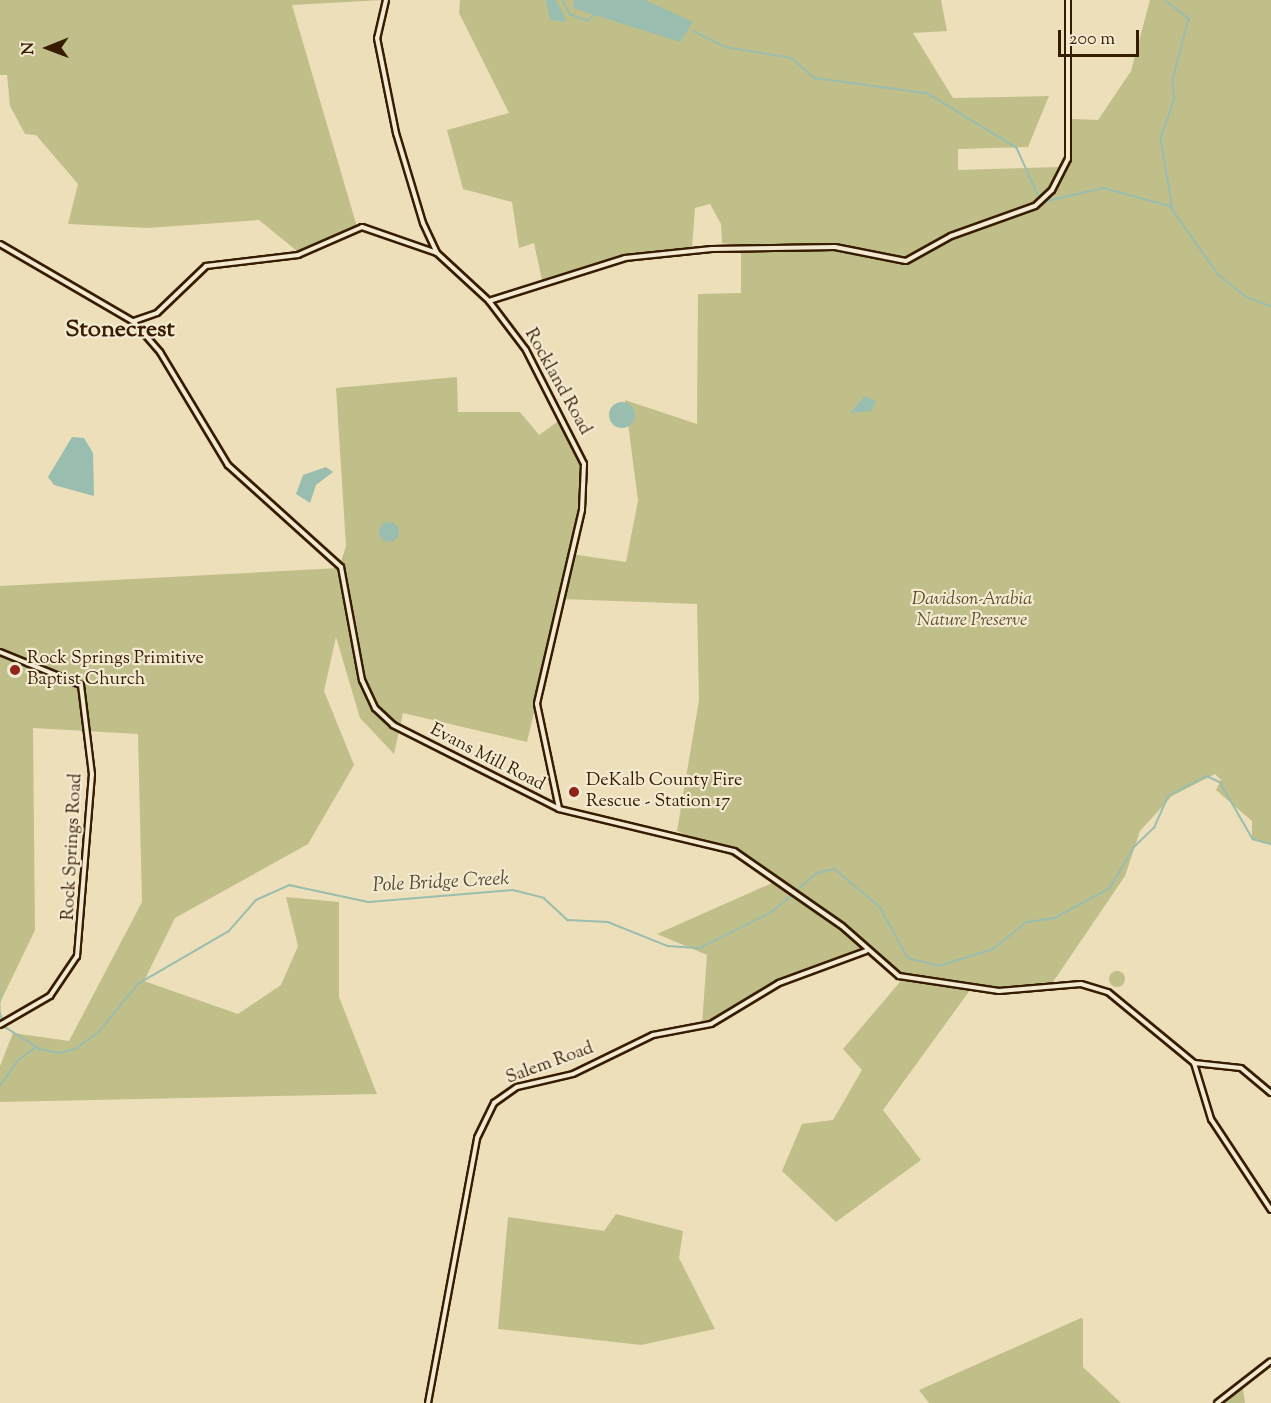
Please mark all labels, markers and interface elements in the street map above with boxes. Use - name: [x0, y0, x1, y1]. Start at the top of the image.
- north arrow: [18, 18, 78, 78]
- scale bar: [1061, 18, 1142, 56]
- text: 200 m: [1069, 27, 1115, 53]
- text: N: [18, 42, 41, 55]
- district label: Stonecrest: [65, 317, 175, 345]
- street label: Rockland Road: [519, 325, 595, 439]
- park label: Davidson-Arabia Nature Preserve: [912, 590, 1032, 632]
- place label: Rock Springs Primitive Baptist Church: [27, 649, 204, 692]
- marker: Rock Springs Primitive Baptist Church: [8, 663, 22, 677]
- street label: Evans Mill Road: [426, 720, 548, 796]
- place label: DeKalb County Fire Rescue - Station 17: [586, 771, 742, 814]
- street label: Rock Springs Road: [58, 773, 88, 921]
- marker: DeKalb County Fire Rescue - Station 17: [567, 785, 581, 799]
- water label: Pole Bridge Creek: [372, 867, 510, 899]
- street label: Salem Road: [503, 1038, 597, 1090]

